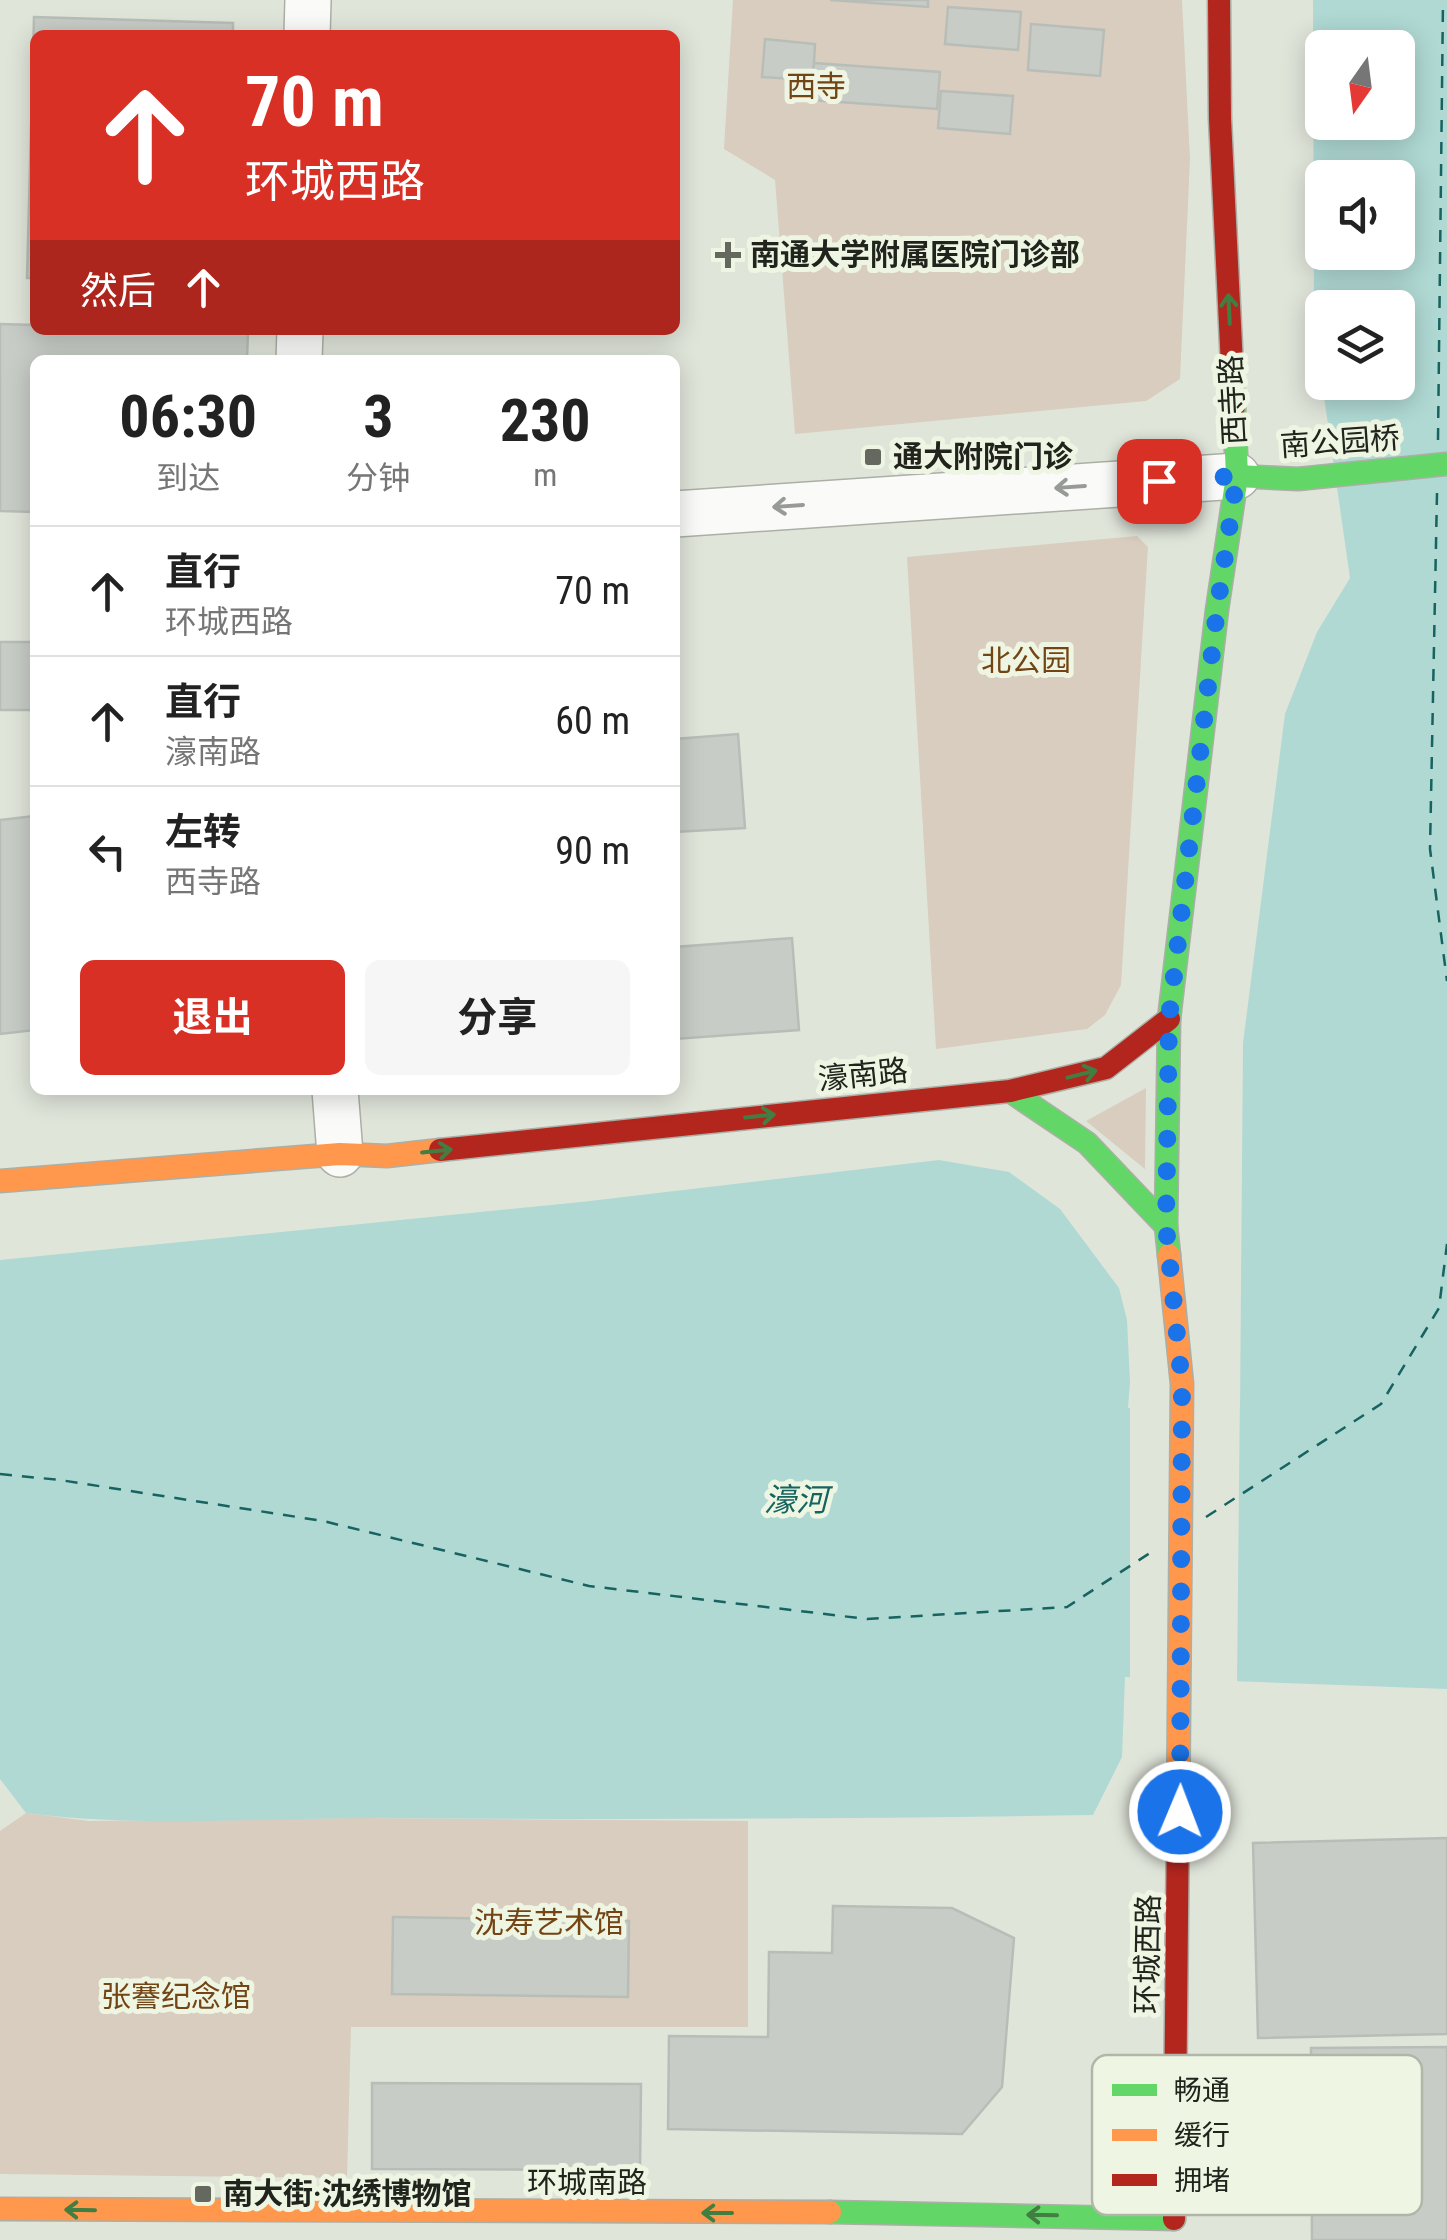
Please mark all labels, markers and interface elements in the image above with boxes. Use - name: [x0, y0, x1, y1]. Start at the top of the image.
- north arrow: [1305, 30, 1415, 140]
- map controls: [1305, 30, 1415, 400]
- text: 70 m: [245, 61, 384, 143]
- park label: 西寺: [786, 69, 846, 104]
- icon: ahead: [80, 70, 210, 200]
- text: 环城西路: [245, 155, 425, 208]
- button: sound: [1305, 160, 1415, 270]
- place label: 南通大学附属医院门诊部: [750, 237, 1080, 272]
- marker: 南通大学附属医院门诊部: [715, 242, 741, 268]
- icon: ahead: [176, 260, 231, 315]
- text: 然后: [80, 269, 156, 313]
- button: layers: [1305, 290, 1415, 400]
- one-way arrow: [1219, 293, 1238, 325]
- street label: 西寺路: [1213, 354, 1252, 446]
- text: 06:30: [119, 381, 257, 452]
- text: 3: [363, 381, 394, 452]
- text: 230: [500, 385, 591, 456]
- street label: 南公园桥: [1279, 420, 1401, 463]
- place label: 通大附院门诊: [893, 439, 1073, 474]
- pin: [1117, 439, 1202, 524]
- marker: 通大附院门诊: [862, 446, 884, 468]
- icon: arrive: [1132, 454, 1187, 509]
- text: m: [533, 456, 557, 494]
- text: 到达: [156, 459, 220, 497]
- text: 分钟: [346, 459, 410, 497]
- one-way arrow: [1054, 478, 1086, 497]
- one-way arrow: [773, 497, 805, 516]
- text: 直行: [165, 550, 241, 594]
- icon: ahead: [80, 564, 135, 619]
- text: 70 m: [555, 569, 630, 613]
- text: 环城西路: [165, 603, 293, 641]
- park label: 北公园: [981, 643, 1071, 678]
- text: 直行: [165, 680, 241, 724]
- icon: ahead: [80, 694, 135, 749]
- text: 60 m: [555, 699, 630, 743]
- text: 濠南路: [165, 733, 261, 771]
- text: 左转: [165, 810, 241, 854]
- icon: left: [80, 824, 135, 879]
- text: 90 m: [555, 829, 630, 873]
- text: 西寺路: [165, 863, 261, 901]
- button: 退出: [80, 960, 345, 1075]
- button: 分享: [365, 960, 630, 1075]
- street label: 濠南路: [816, 1052, 910, 1097]
- one-way arrow: [1065, 1064, 1097, 1082]
- one-way arrow: [744, 1106, 776, 1125]
- one-way arrow: [421, 1141, 453, 1160]
- water label: 濠河: [764, 1481, 834, 1519]
- position arrow: [1128, 1760, 1232, 1864]
- street label: 环城西路: [1129, 1894, 1166, 2014]
- park label: 沈寿艺术馆: [474, 1905, 624, 1940]
- park label: 张謇纪念馆: [101, 1979, 251, 2014]
- legend: [1092, 2055, 1422, 2215]
- text: 畅通: [1174, 2074, 1230, 2107]
- text: 缓行: [1174, 2119, 1230, 2152]
- text: 拥堵: [1174, 2164, 1230, 2197]
- street label: 环城南路: [527, 2165, 647, 2200]
- place label: 南大街·沈绣博物馆: [223, 2176, 472, 2211]
- marker: 南大街·沈绣博物馆: [192, 2183, 214, 2205]
- one-way arrow: [65, 2201, 97, 2220]
- one-way arrow: [701, 2204, 734, 2222]
- one-way arrow: [1026, 2205, 1058, 2224]

